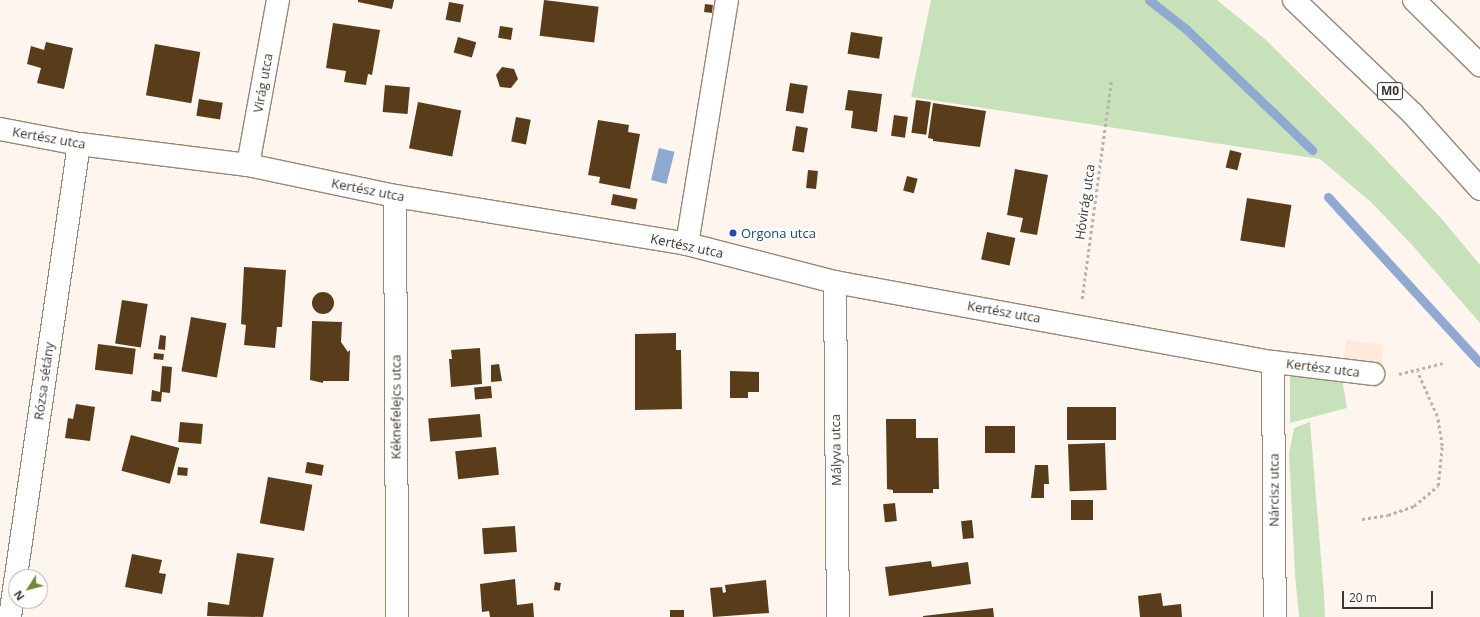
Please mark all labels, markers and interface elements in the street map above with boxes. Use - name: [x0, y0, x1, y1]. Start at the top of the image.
- street label: Virág utca: [250, 52, 276, 114]
- road number: M0: [1376, 81, 1404, 101]
- street label: Kertész utca: [11, 124, 87, 152]
- street label: Hóvirág utca: [1072, 163, 1098, 241]
- street label: Kertész utca: [330, 175, 406, 205]
- place label: Orgona utca: [741, 225, 816, 241]
- marker: Orgona utca: [728, 228, 738, 238]
- street label: Kertész utca: [649, 231, 725, 261]
- street label: Kertész utca: [966, 298, 1042, 326]
- street label: Rózsa sétány: [31, 341, 57, 421]
- street label: Kéknefelejcs utca: [388, 355, 404, 459]
- street label: Kertész utca: [1285, 356, 1361, 380]
- street label: Mályva utca: [828, 414, 844, 486]
- street label: Nárcisz utca: [1266, 453, 1282, 527]
- north arrow: [8, 569, 48, 609]
- scale bar: [1344, 583, 1435, 609]
- text: N: [10, 588, 27, 604]
- text: 20 m: [1349, 589, 1377, 606]

